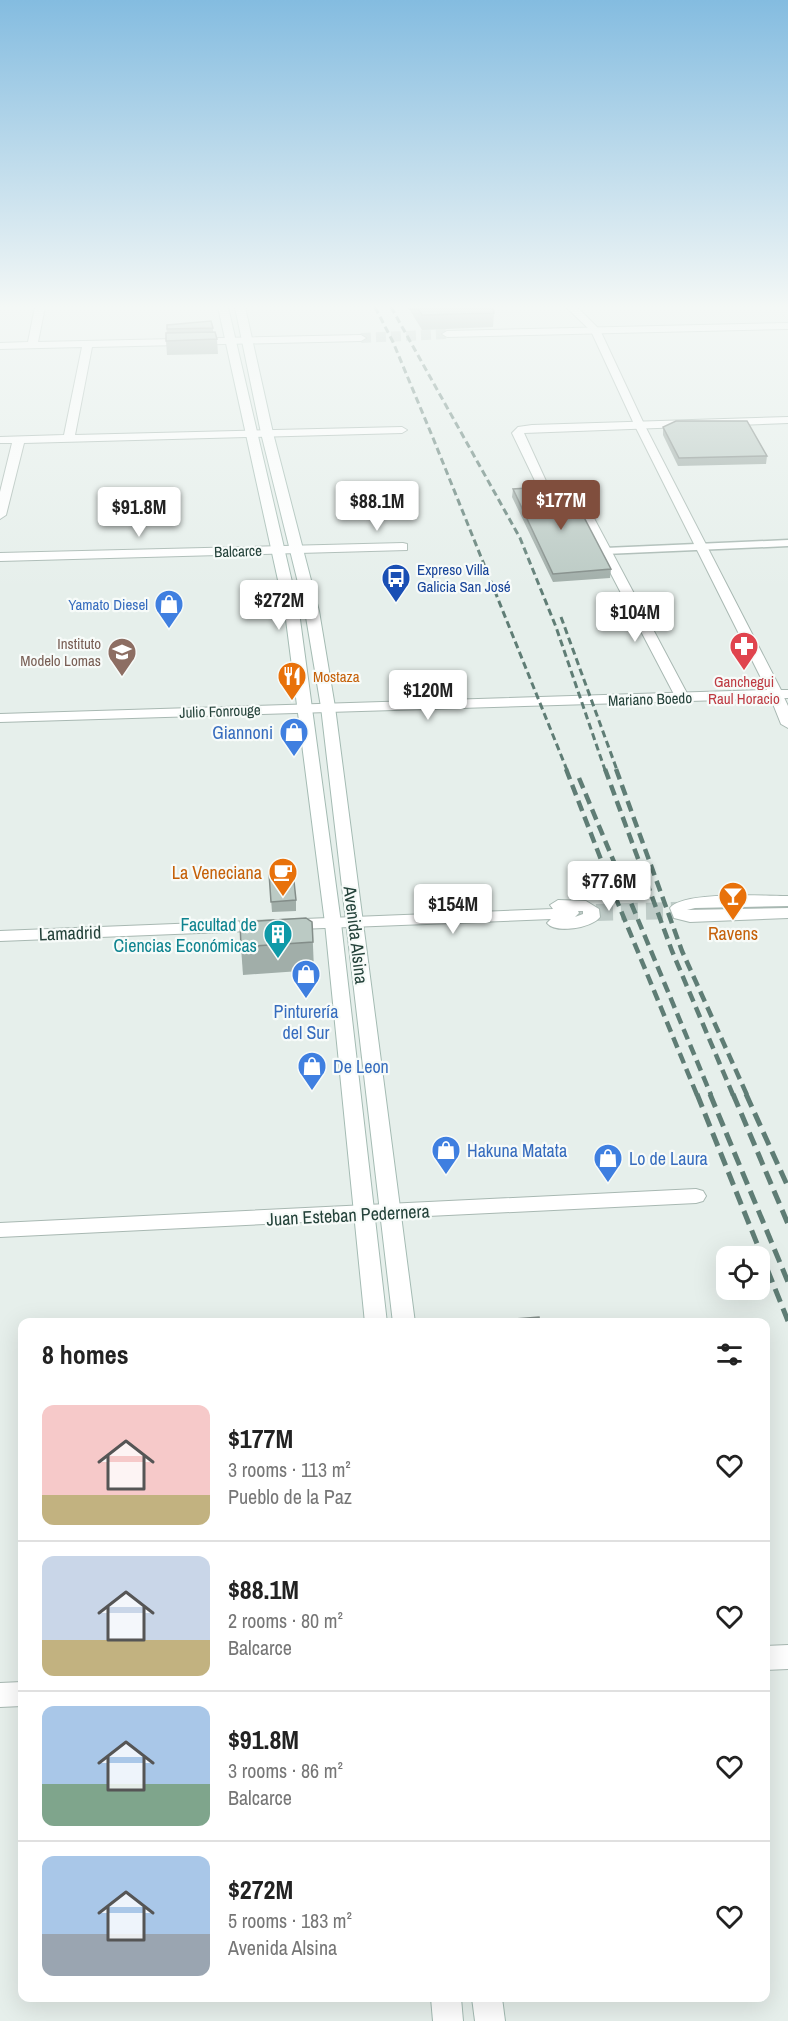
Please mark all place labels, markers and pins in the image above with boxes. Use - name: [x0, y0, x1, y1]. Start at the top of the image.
- pin: $177M: [519, 480, 603, 531]
- pin: $88.1M: [328, 481, 426, 532]
- pin: $91.8M: [90, 487, 188, 538]
- place label: Expreso Villa Galicia San José: [417, 559, 511, 597]
- bus stop icon: Expreso Villa Galicia San José: [380, 562, 412, 604]
- pin: $272M: [237, 580, 321, 631]
- shop icon: Yamato Diesel: [153, 588, 185, 630]
- pin: $104M: [593, 592, 677, 643]
- place label: Yamato Diesel: [68, 594, 148, 615]
- pharmacy icon: Ganchegui Raul Horacio: [728, 630, 760, 672]
- place label: Instituto Modelo Lomas: [20, 633, 101, 671]
- school or university icon: Instituto Modelo Lomas: [106, 636, 138, 678]
- restaurant icon: Mostaza: [276, 660, 308, 702]
- place label: Mostaza: [313, 666, 360, 687]
- pin: $120M: [386, 670, 470, 721]
- place label: Ganchegui Raul Horacio: [708, 671, 780, 709]
- shop icon: Giannoni: [278, 716, 310, 758]
- place label: Giannoni: [212, 720, 273, 745]
- cafe icon: La Veneciana: [267, 856, 299, 898]
- place label: La Veneciana: [172, 860, 262, 885]
- pin: $77.6M: [560, 861, 658, 912]
- bar icon: Ravens: [717, 880, 749, 922]
- pin: $154M: [411, 884, 495, 935]
- place label: Facultad de Ciencias Económicas: [113, 912, 257, 958]
- building icon: Facultad de Ciencias Económicas: [262, 918, 294, 960]
- place label: Ravens: [708, 921, 758, 946]
- shop icon: Pinturería del Sur: [290, 958, 322, 1000]
- place label: Pinturería del Sur: [274, 999, 338, 1045]
- shop icon: De Leon: [296, 1050, 328, 1092]
- place label: De Leon: [333, 1054, 389, 1079]
- shop icon: Hakuna Matata: [430, 1134, 462, 1176]
- place label: Hakuna Matata: [467, 1138, 567, 1163]
- shop icon: Lo de Laura: [592, 1142, 624, 1184]
- place label: Lo de Laura: [629, 1146, 708, 1171]

